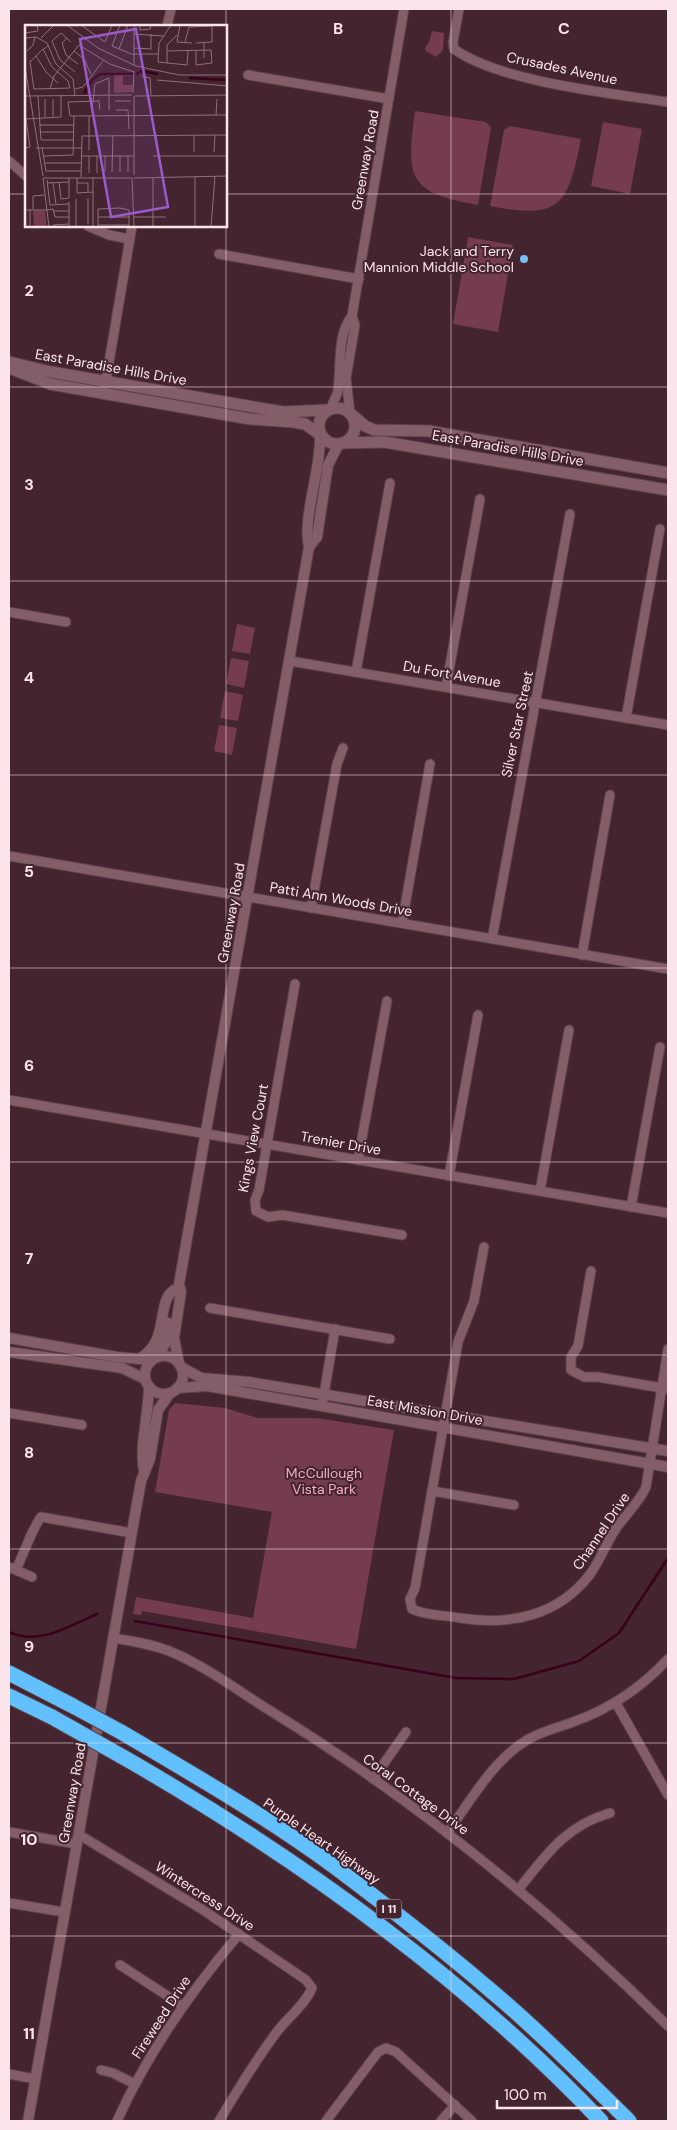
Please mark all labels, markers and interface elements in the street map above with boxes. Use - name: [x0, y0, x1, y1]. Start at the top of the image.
- text: B: [333, 18, 343, 39]
- text: C: [558, 18, 570, 39]
- inset map: [25, 25, 228, 228]
- street label: Crusades Avenue: [505, 47, 619, 89]
- street label: Greenway Road: [347, 109, 383, 211]
- place label: Jack and Terry Mannion Middle School: [364, 242, 514, 276]
- marker: Jack and Terry Mannion Middle School: [518, 253, 530, 265]
- text: 2: [24, 280, 34, 301]
- street label: East Paradise Hills Drive: [34, 345, 188, 389]
- street label: East Paradise Hills Drive: [431, 426, 585, 470]
- text: 3: [24, 474, 34, 495]
- street label: Du Fort Avenue: [402, 657, 502, 691]
- text: 4: [24, 667, 34, 688]
- street label: Silver Star Street: [497, 669, 537, 779]
- text: 5: [24, 861, 34, 882]
- street label: Greenway Road: [213, 862, 249, 964]
- street label: Patti Ann Woods Drive: [268, 878, 414, 920]
- text: 6: [24, 1055, 34, 1076]
- street label: Kings View Court: [234, 1082, 272, 1194]
- street label: Trenier Drive: [299, 1127, 383, 1159]
- text: 7: [25, 1248, 34, 1269]
- street label: East Mission Drive: [366, 1391, 484, 1429]
- text: 8: [24, 1442, 34, 1463]
- park label: McCullough Vista Park: [286, 1464, 362, 1498]
- street label: Channel Drive: [568, 1489, 634, 1573]
- text: 9: [24, 1636, 34, 1657]
- street label: Greenway Road: [54, 1742, 90, 1844]
- street label: Coral Cottage Drive: [359, 1749, 473, 1839]
- street label: Purple Heart Highway: [260, 1794, 384, 1888]
- text: 10: [20, 1829, 38, 1850]
- street label: Wintercress Drive: [152, 1857, 258, 1935]
- road number: I 11: [376, 1900, 402, 1918]
- street label: Fireweed Drive: [127, 1972, 195, 2062]
- text: 11: [23, 2023, 35, 2044]
- scale bar: [497, 2078, 617, 2110]
- text: 100 m: [504, 2085, 547, 2105]

